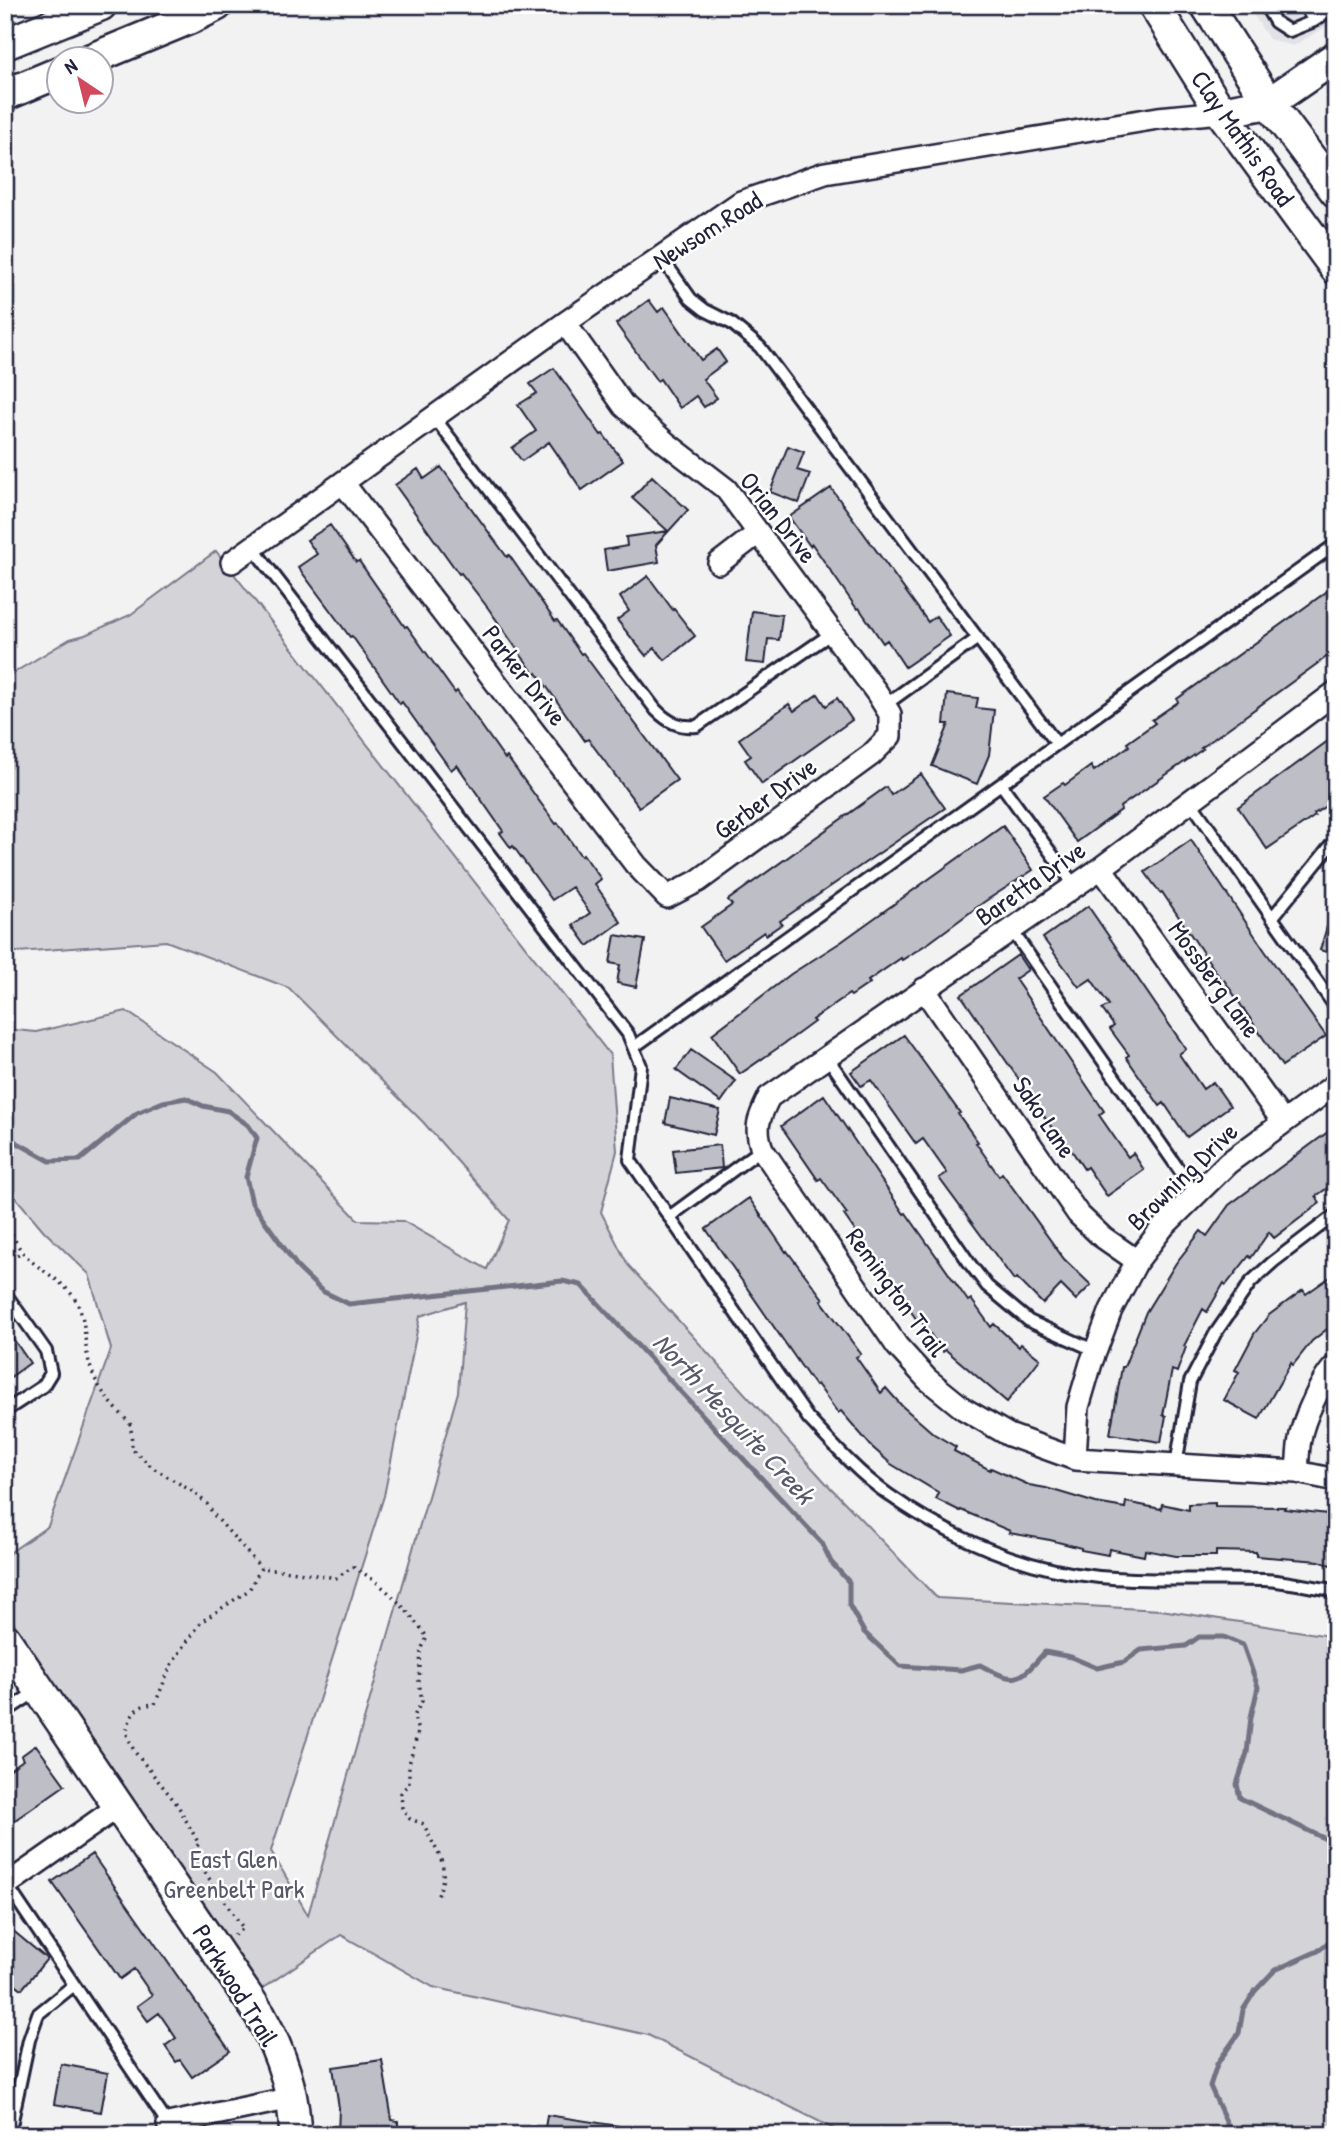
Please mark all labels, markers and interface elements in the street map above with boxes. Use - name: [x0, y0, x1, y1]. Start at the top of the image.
- north arrow: [46, 46, 116, 116]
- text: N: [59, 53, 82, 80]
- street label: Clay Mathis Road: [1183, 63, 1303, 213]
- street label: Newsom Road: [646, 183, 768, 277]
- street label: Orian Drive: [732, 464, 826, 570]
- street label: Parker Drive: [475, 617, 575, 733]
- street label: Gerber Drive: [707, 749, 823, 847]
- street label: Baretta Drive: [968, 832, 1092, 934]
- street label: Mossberg Lane: [1161, 913, 1269, 1045]
- street label: Sako Lane: [1005, 1069, 1085, 1165]
- street label: Browning Drive: [1119, 1114, 1245, 1238]
- street label: Remington Trail: [838, 1221, 956, 1364]
- water label: North Mesquite Creek: [645, 1324, 825, 1514]
- park label: East Glen Greenbelt Park: [163, 1841, 305, 1906]
- street label: Parkwood Trail: [185, 1917, 287, 2053]

